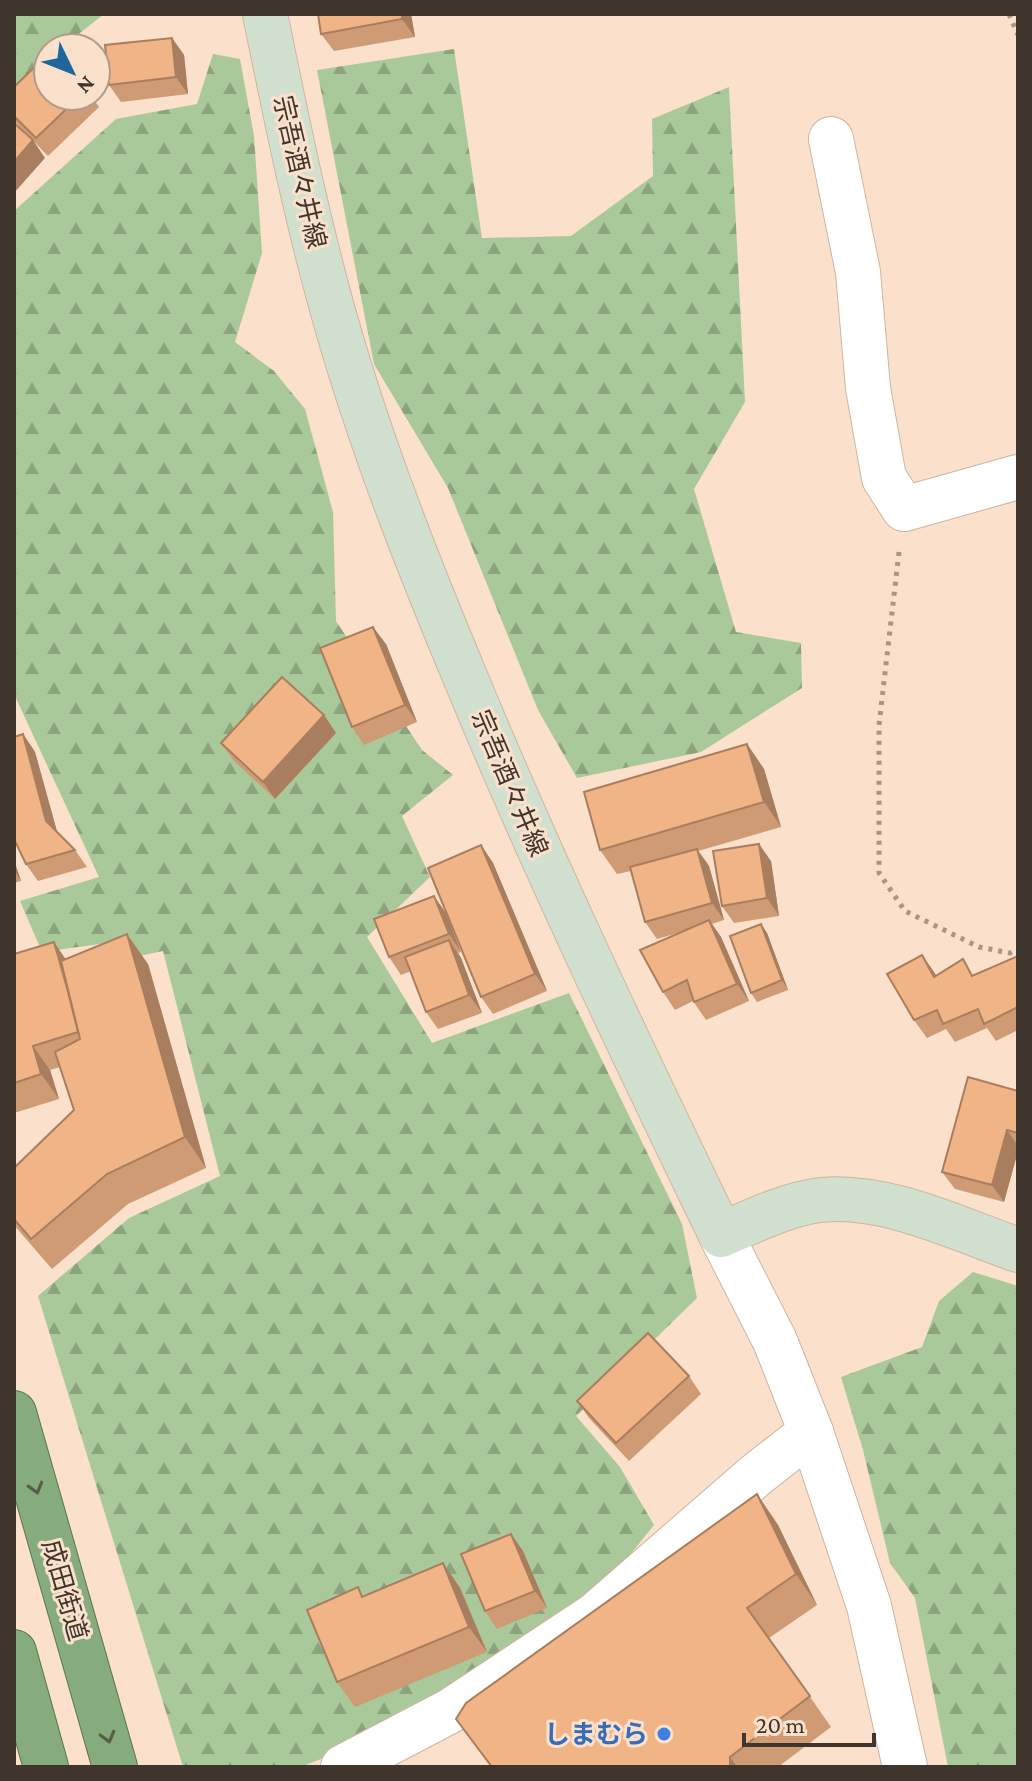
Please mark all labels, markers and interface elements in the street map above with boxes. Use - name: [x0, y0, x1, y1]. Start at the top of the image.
- north arrow: [32, 32, 112, 112]
- text: N: [72, 71, 101, 99]
- street label: 宗吾酒々井線: [268, 93, 331, 251]
- street label: 宗吾酒々井線: [466, 706, 553, 861]
- one-way arrow: [27, 1480, 43, 1494]
- street label: 成田街道: [36, 1536, 93, 1644]
- scale bar: [744, 1697, 874, 1747]
- text: 20 m: [756, 1711, 805, 1738]
- place label: しまむら: [544, 1720, 648, 1749]
- marker: しまむら: [655, 1725, 673, 1743]
- one-way arrow: [98, 1730, 115, 1744]

